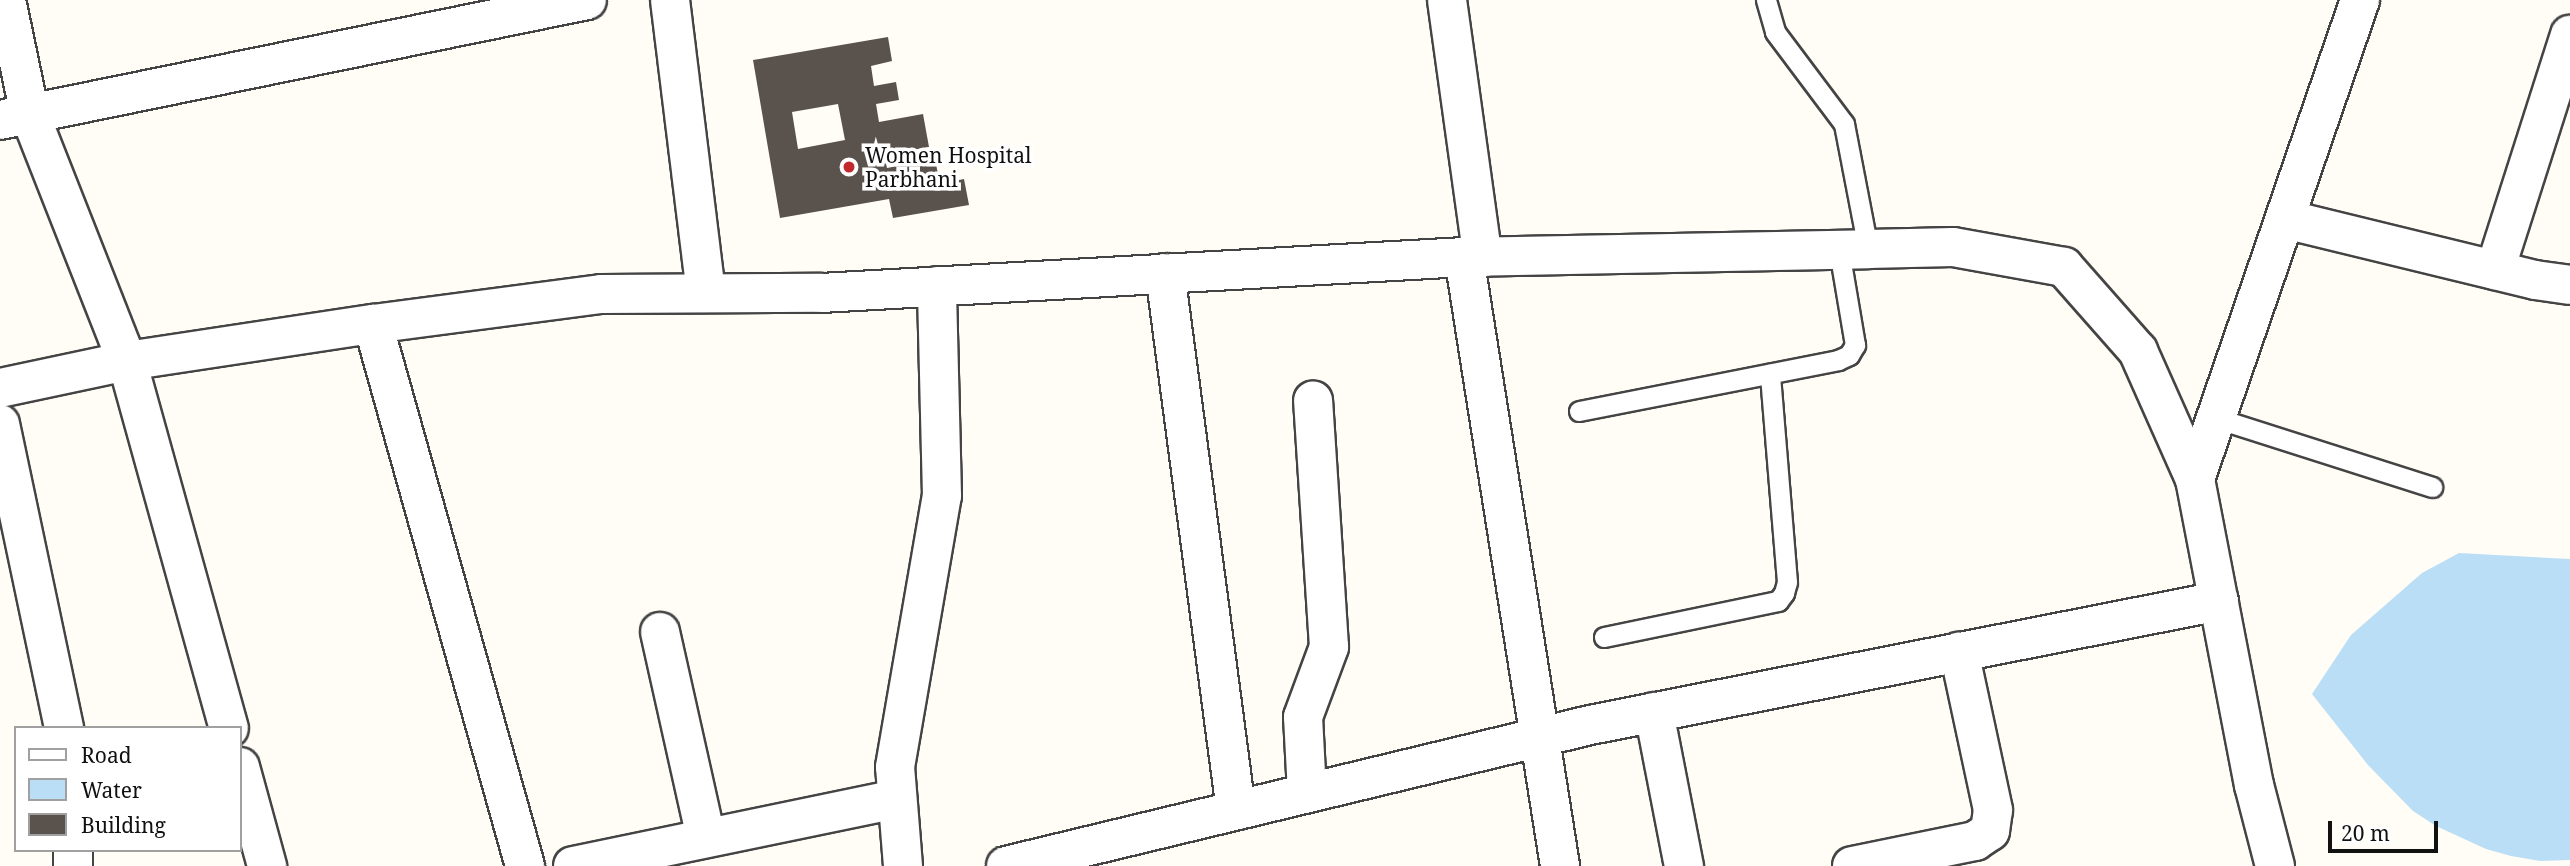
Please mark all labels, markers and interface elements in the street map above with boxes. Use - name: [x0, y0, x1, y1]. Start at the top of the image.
- place label: Women Hospital Parbhani: [865, 142, 1032, 192]
- marker: Women Hospital Parbhani: [839, 157, 859, 177]
- legend: [14, 726, 242, 852]
- text: Road: [81, 741, 132, 769]
- text: Water: [81, 776, 142, 804]
- scale bar: [2332, 806, 2442, 850]
- text: Building: [81, 811, 166, 839]
- text: 20 m: [2341, 819, 2390, 847]

